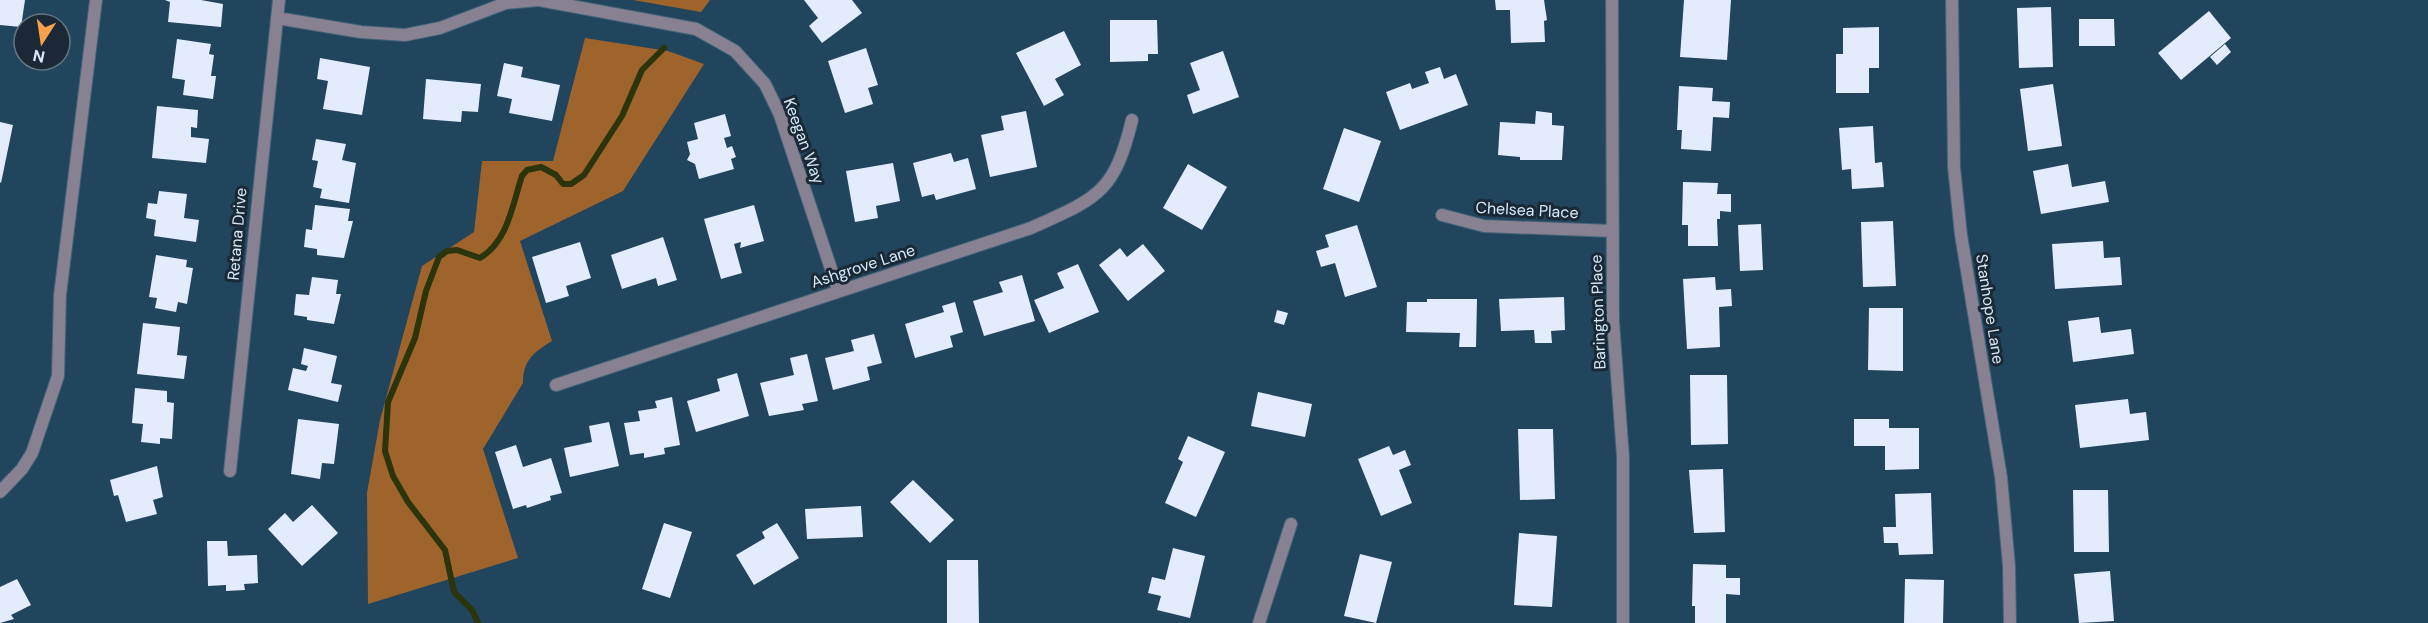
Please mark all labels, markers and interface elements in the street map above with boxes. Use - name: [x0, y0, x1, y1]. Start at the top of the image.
- north arrow: [12, 12, 72, 72]
- text: N: [31, 45, 47, 68]
- street label: Keegan Way: [779, 95, 829, 187]
- street label: Retana Drive: [222, 187, 252, 281]
- street label: Chelsea Place: [1475, 197, 1579, 223]
- street label: Ashgrove Lane: [808, 239, 918, 293]
- street label: Stanhope Lane: [1971, 253, 2009, 365]
- street label: Barington Place: [1585, 254, 1611, 370]

